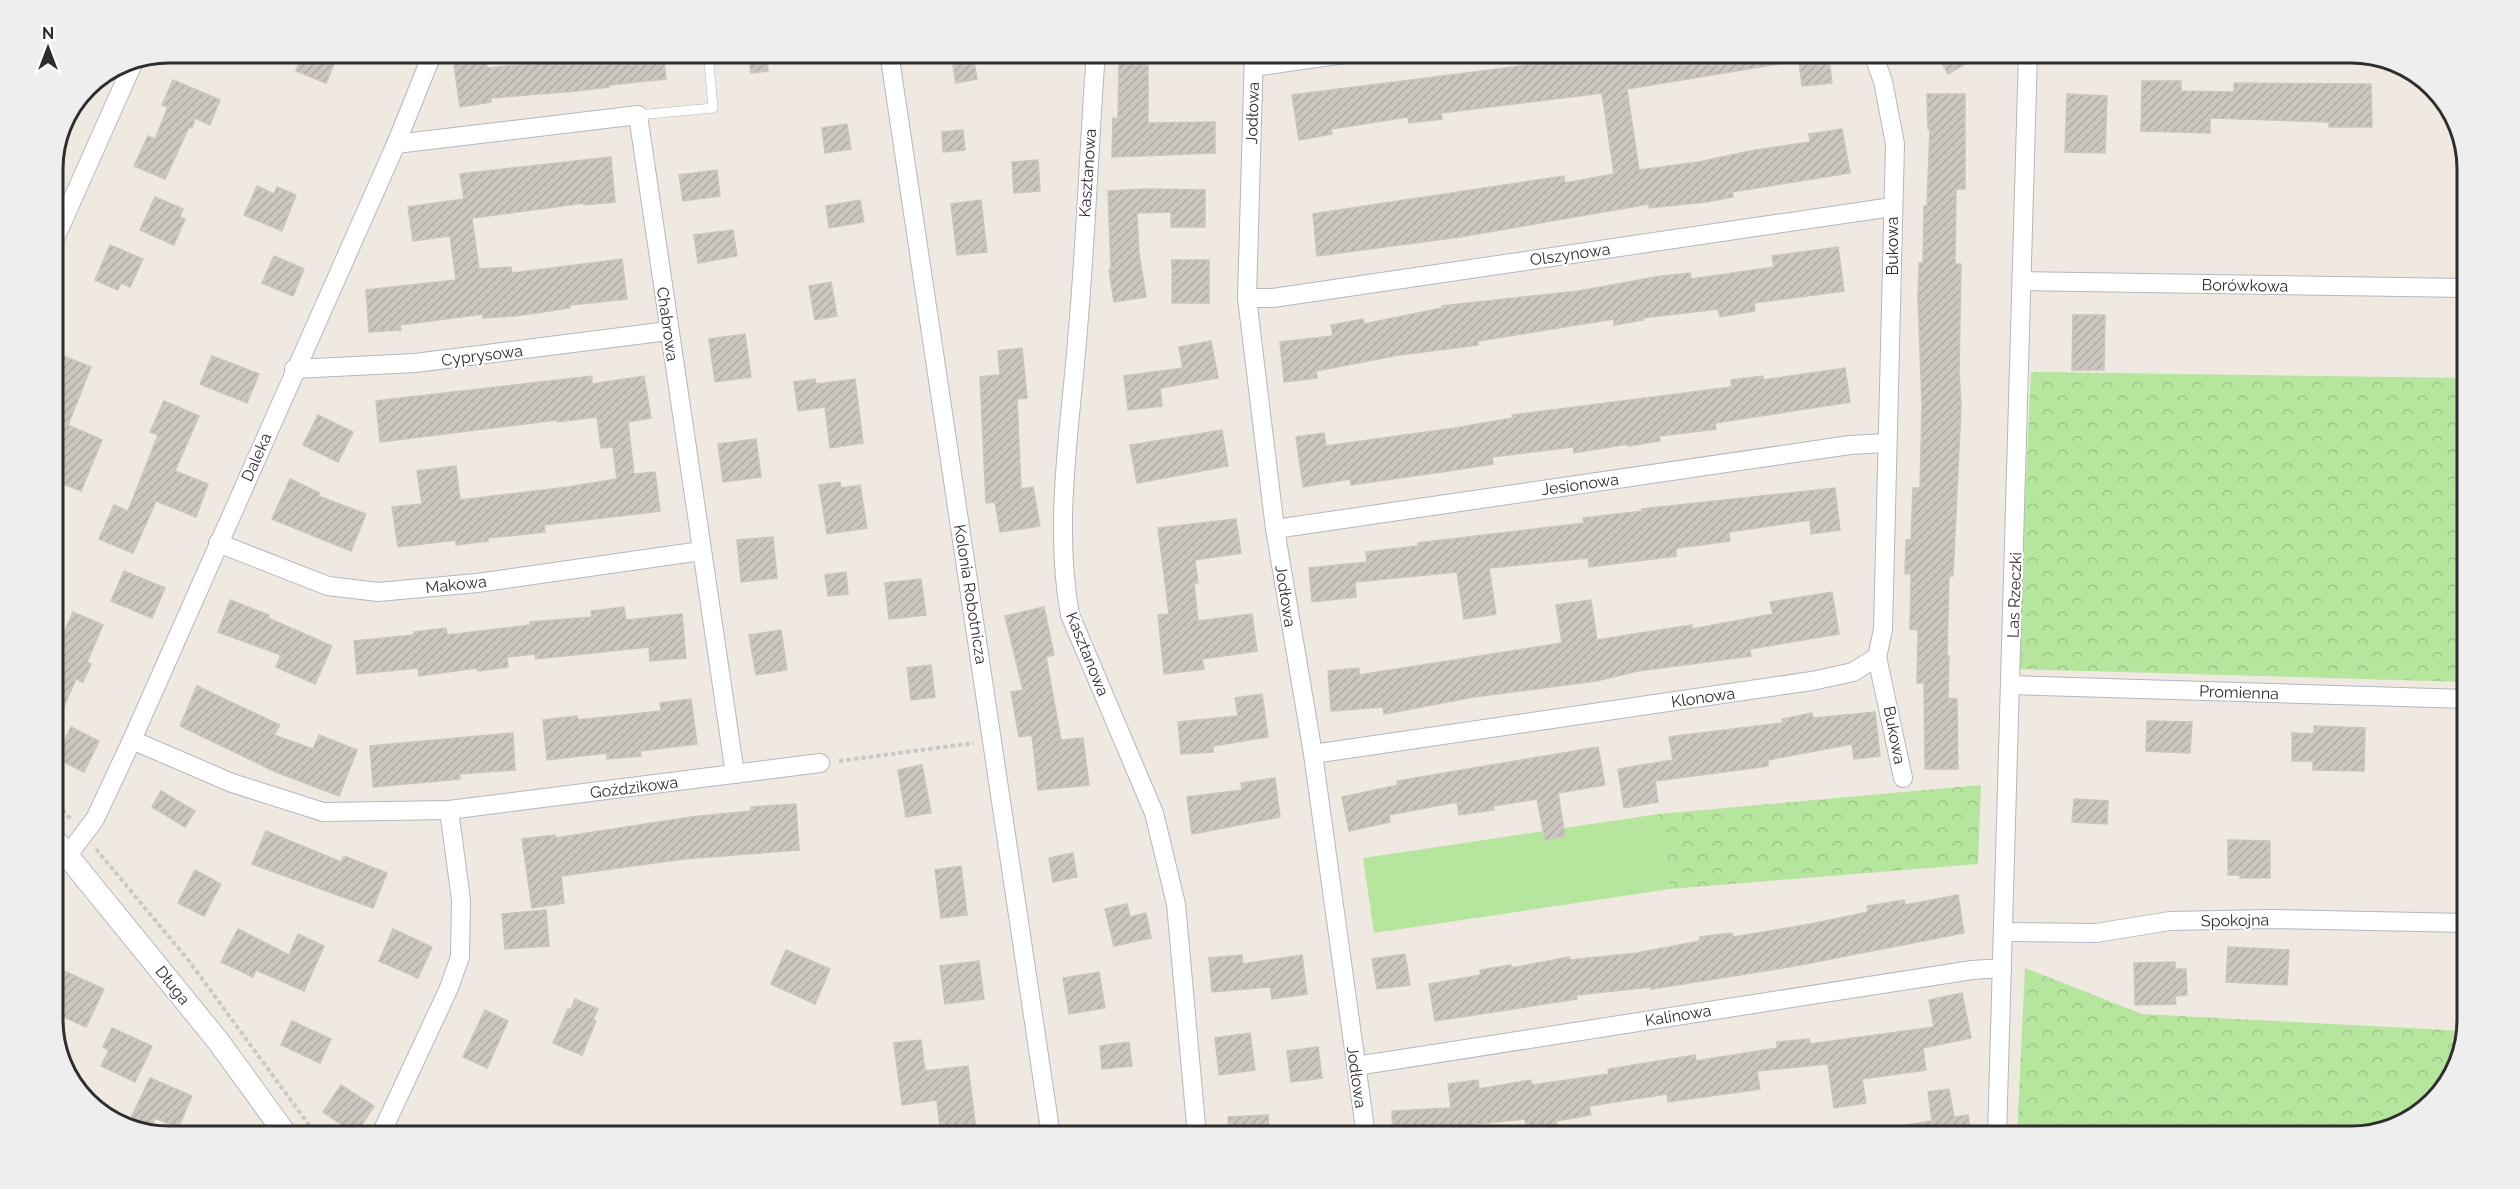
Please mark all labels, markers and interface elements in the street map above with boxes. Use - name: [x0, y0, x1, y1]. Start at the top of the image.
- north arrow: [18, 18, 78, 78]
- text: N: [42, 24, 54, 43]
- street label: Jodłowa: [1242, 81, 1263, 145]
- street label: Kasztanowa: [1075, 128, 1100, 218]
- street label: Bukowa: [1883, 217, 1902, 275]
- street label: Olszynowa: [1529, 239, 1611, 270]
- street label: Borówkowa: [2202, 275, 2288, 296]
- street label: Chabrowa: [653, 286, 682, 363]
- street label: Cyprysowa: [440, 341, 524, 370]
- street label: Daleka: [237, 430, 276, 484]
- street label: Jesionowa: [1540, 470, 1620, 499]
- street label: Kolonia Robotnicza: [950, 523, 991, 665]
- street label: Las Rzeczki: [2004, 552, 2025, 638]
- street label: Jodłowa: [1271, 564, 1300, 628]
- street label: Makowa: [424, 572, 488, 597]
- street label: Kasztanowa: [1062, 609, 1113, 699]
- street label: Promienna: [2199, 682, 2279, 703]
- street label: Klonowa: [1670, 684, 1736, 711]
- street label: Bukowa: [1880, 704, 1909, 766]
- street label: Goździkowa: [589, 773, 679, 802]
- street label: Spokojna: [2201, 910, 2269, 931]
- street label: Długa: [151, 962, 194, 1008]
- street label: Kalinowa: [1644, 1001, 1713, 1030]
- street label: Jodłowa: [1343, 1045, 1370, 1109]

